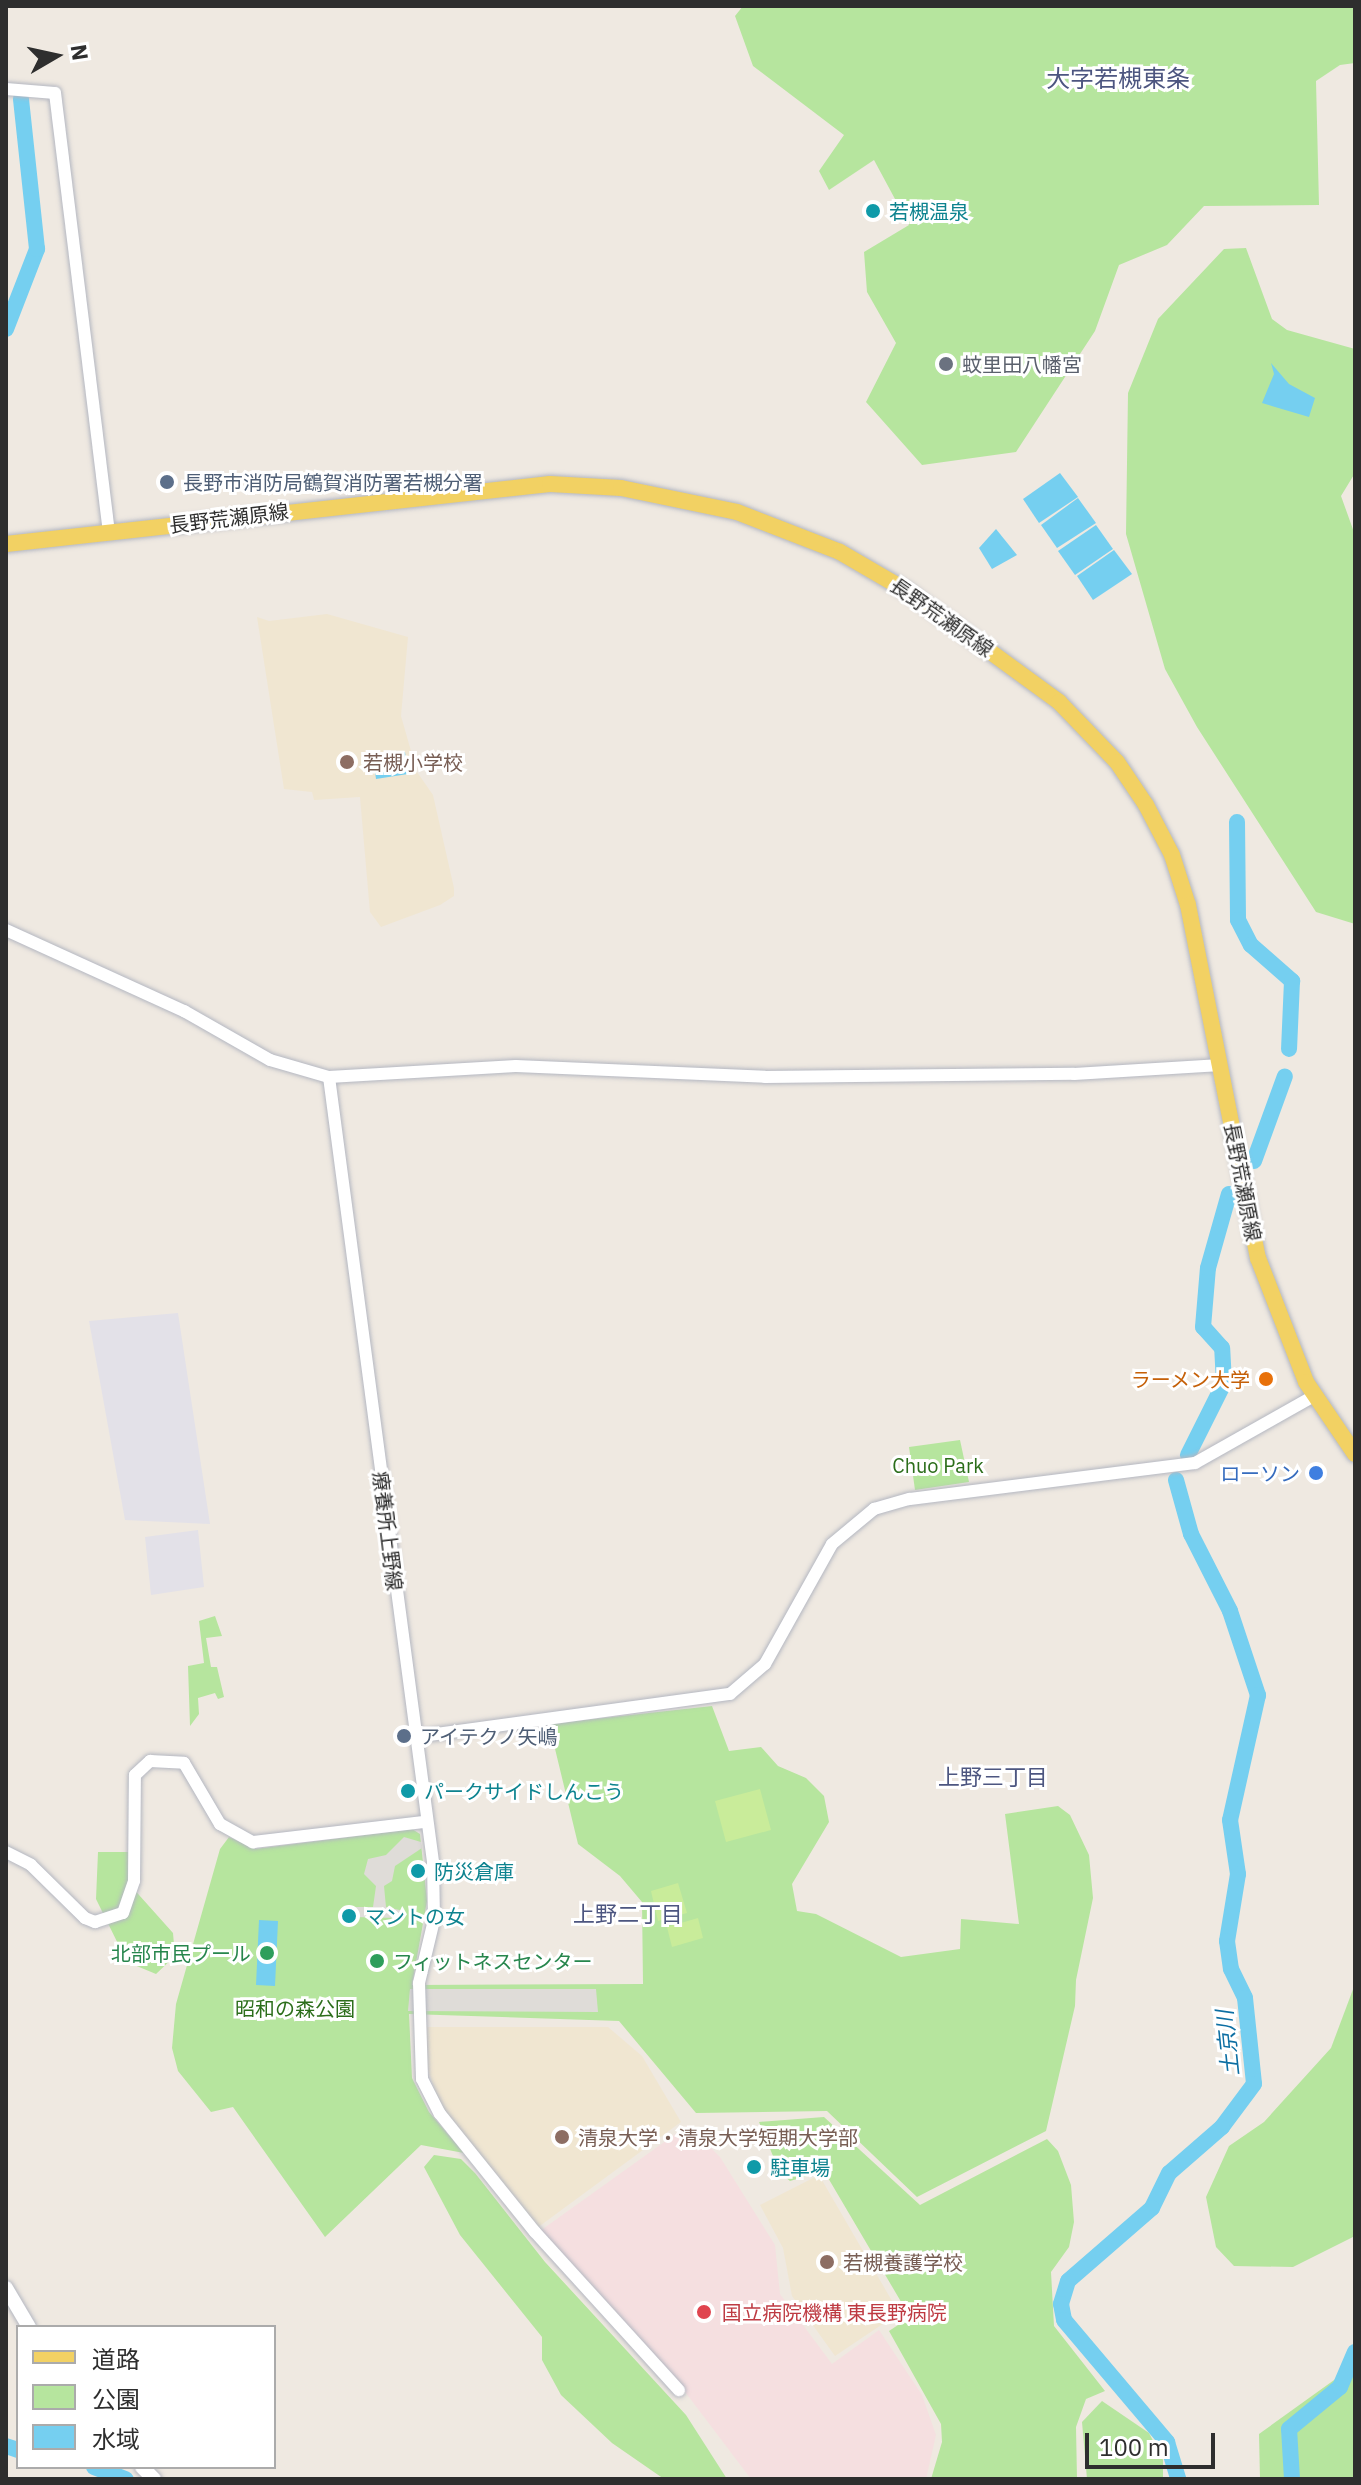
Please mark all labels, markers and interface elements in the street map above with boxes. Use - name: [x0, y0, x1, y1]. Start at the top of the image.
- north arrow: [16, 16, 96, 96]
- text: N: [65, 42, 96, 62]
- district label: 大字若槻東条: [1046, 65, 1190, 93]
- place label: 若槻温泉: [889, 199, 969, 223]
- marker: 若槻温泉: [864, 202, 882, 220]
- place label: 蚊里田八幡宮: [962, 352, 1082, 376]
- marker: 蚊里田八幡宮: [937, 355, 955, 373]
- place label: 長野市消防局鶴賀消防署若槻分署: [183, 470, 483, 494]
- marker: 長野市消防局鶴賀消防署若槻分署: [158, 473, 176, 491]
- street label: 長野荒瀬原線: [168, 499, 290, 537]
- street label: 長野荒瀬原線: [886, 573, 998, 661]
- place label: 若槻小学校: [363, 750, 463, 774]
- marker: 若槻小学校: [338, 753, 356, 771]
- street label: 長野荒瀬原線: [1220, 1121, 1266, 1243]
- place label: ラーメン大学: [1130, 1367, 1250, 1391]
- marker: ラーメン大学: [1257, 1370, 1275, 1388]
- park label: Chuo Park: [892, 1453, 984, 1477]
- place label: ローソン: [1220, 1461, 1300, 1485]
- marker: ローソン: [1307, 1464, 1325, 1482]
- street label: 療養所上野線: [369, 1470, 407, 1592]
- place label: アイテクノ矢嶋: [420, 1724, 560, 1748]
- marker: アイテクノ矢嶋: [395, 1727, 413, 1745]
- district label: 上野三丁目: [938, 1764, 1048, 1790]
- place label: パークサイドしんこう: [424, 1779, 624, 1803]
- marker: パークサイドしんこう: [399, 1782, 417, 1800]
- place label: 防災倉庫: [434, 1859, 514, 1883]
- marker: 防災倉庫: [409, 1862, 427, 1880]
- district label: 上野二丁目: [573, 1901, 683, 1927]
- place label: マントの女: [365, 1904, 465, 1928]
- marker: マントの女: [340, 1907, 358, 1925]
- place label: 北部市民プール: [111, 1941, 251, 1965]
- marker: 北部市民プール: [258, 1944, 276, 1962]
- place label: フィットネスセンター: [393, 1949, 593, 1973]
- marker: フィットネスセンター: [368, 1952, 386, 1970]
- park label: 昭和の森公園: [235, 1996, 355, 2020]
- water label: 土京川: [1210, 2009, 1244, 2077]
- place label: 清泉大学・清泉大学短期大学部: [578, 2125, 858, 2149]
- marker: 清泉大学・清泉大学短期大学部: [553, 2128, 571, 2146]
- place label: 駐車場: [770, 2155, 830, 2179]
- marker: 駐車場: [745, 2158, 763, 2176]
- place label: 若槻養護学校: [843, 2250, 963, 2274]
- marker: 若槻養護学校: [818, 2253, 836, 2271]
- place label: 国立病院機構 東長野病院: [722, 2300, 947, 2324]
- marker: 国立病院機構 東長野病院: [693, 2301, 715, 2323]
- legend: [16, 2325, 276, 2469]
- text: 道路: [92, 2343, 140, 2375]
- text: 公園: [92, 2383, 140, 2415]
- scale bar: [1089, 2417, 1219, 2467]
- text: 水域: [92, 2423, 140, 2455]
- text: 100 m: [1099, 2431, 1169, 2463]

